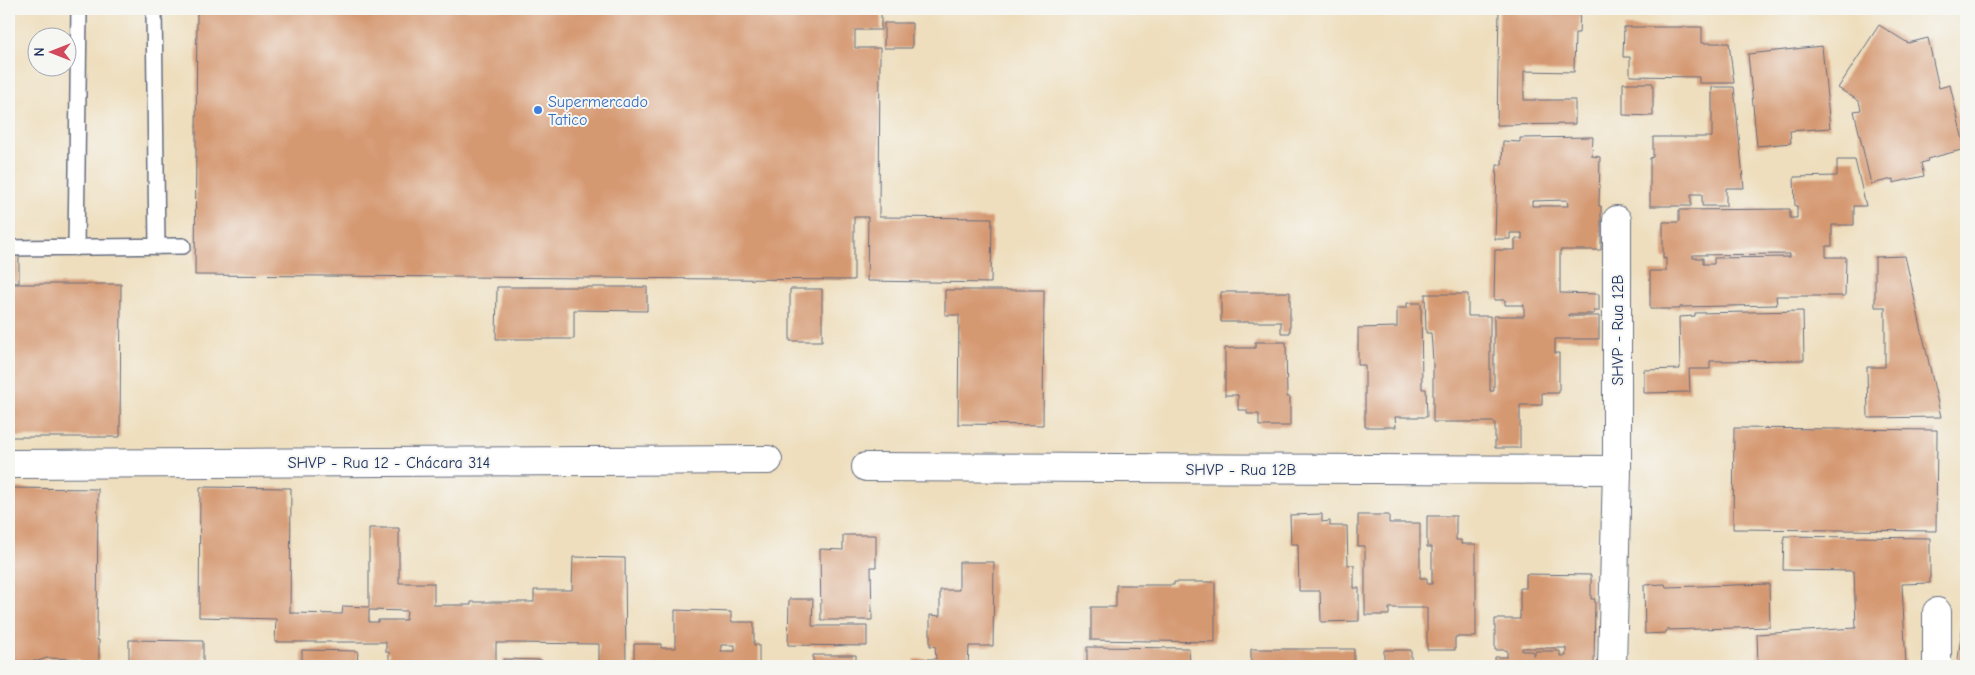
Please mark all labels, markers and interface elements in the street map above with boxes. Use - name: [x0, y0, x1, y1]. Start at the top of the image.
- north arrow: [28, 28, 78, 78]
- text: N: [31, 47, 48, 57]
- place label: Supermercado Tatico: [548, 93, 648, 129]
- marker: Supermercado Tatico: [532, 104, 544, 116]
- street label: SHVP - Rua 12B: [1609, 274, 1627, 386]
- street label: SHVP - Rua 12 - Chácara 314: [288, 454, 490, 472]
- street label: SHVP - Rua 12B: [1186, 461, 1297, 479]

